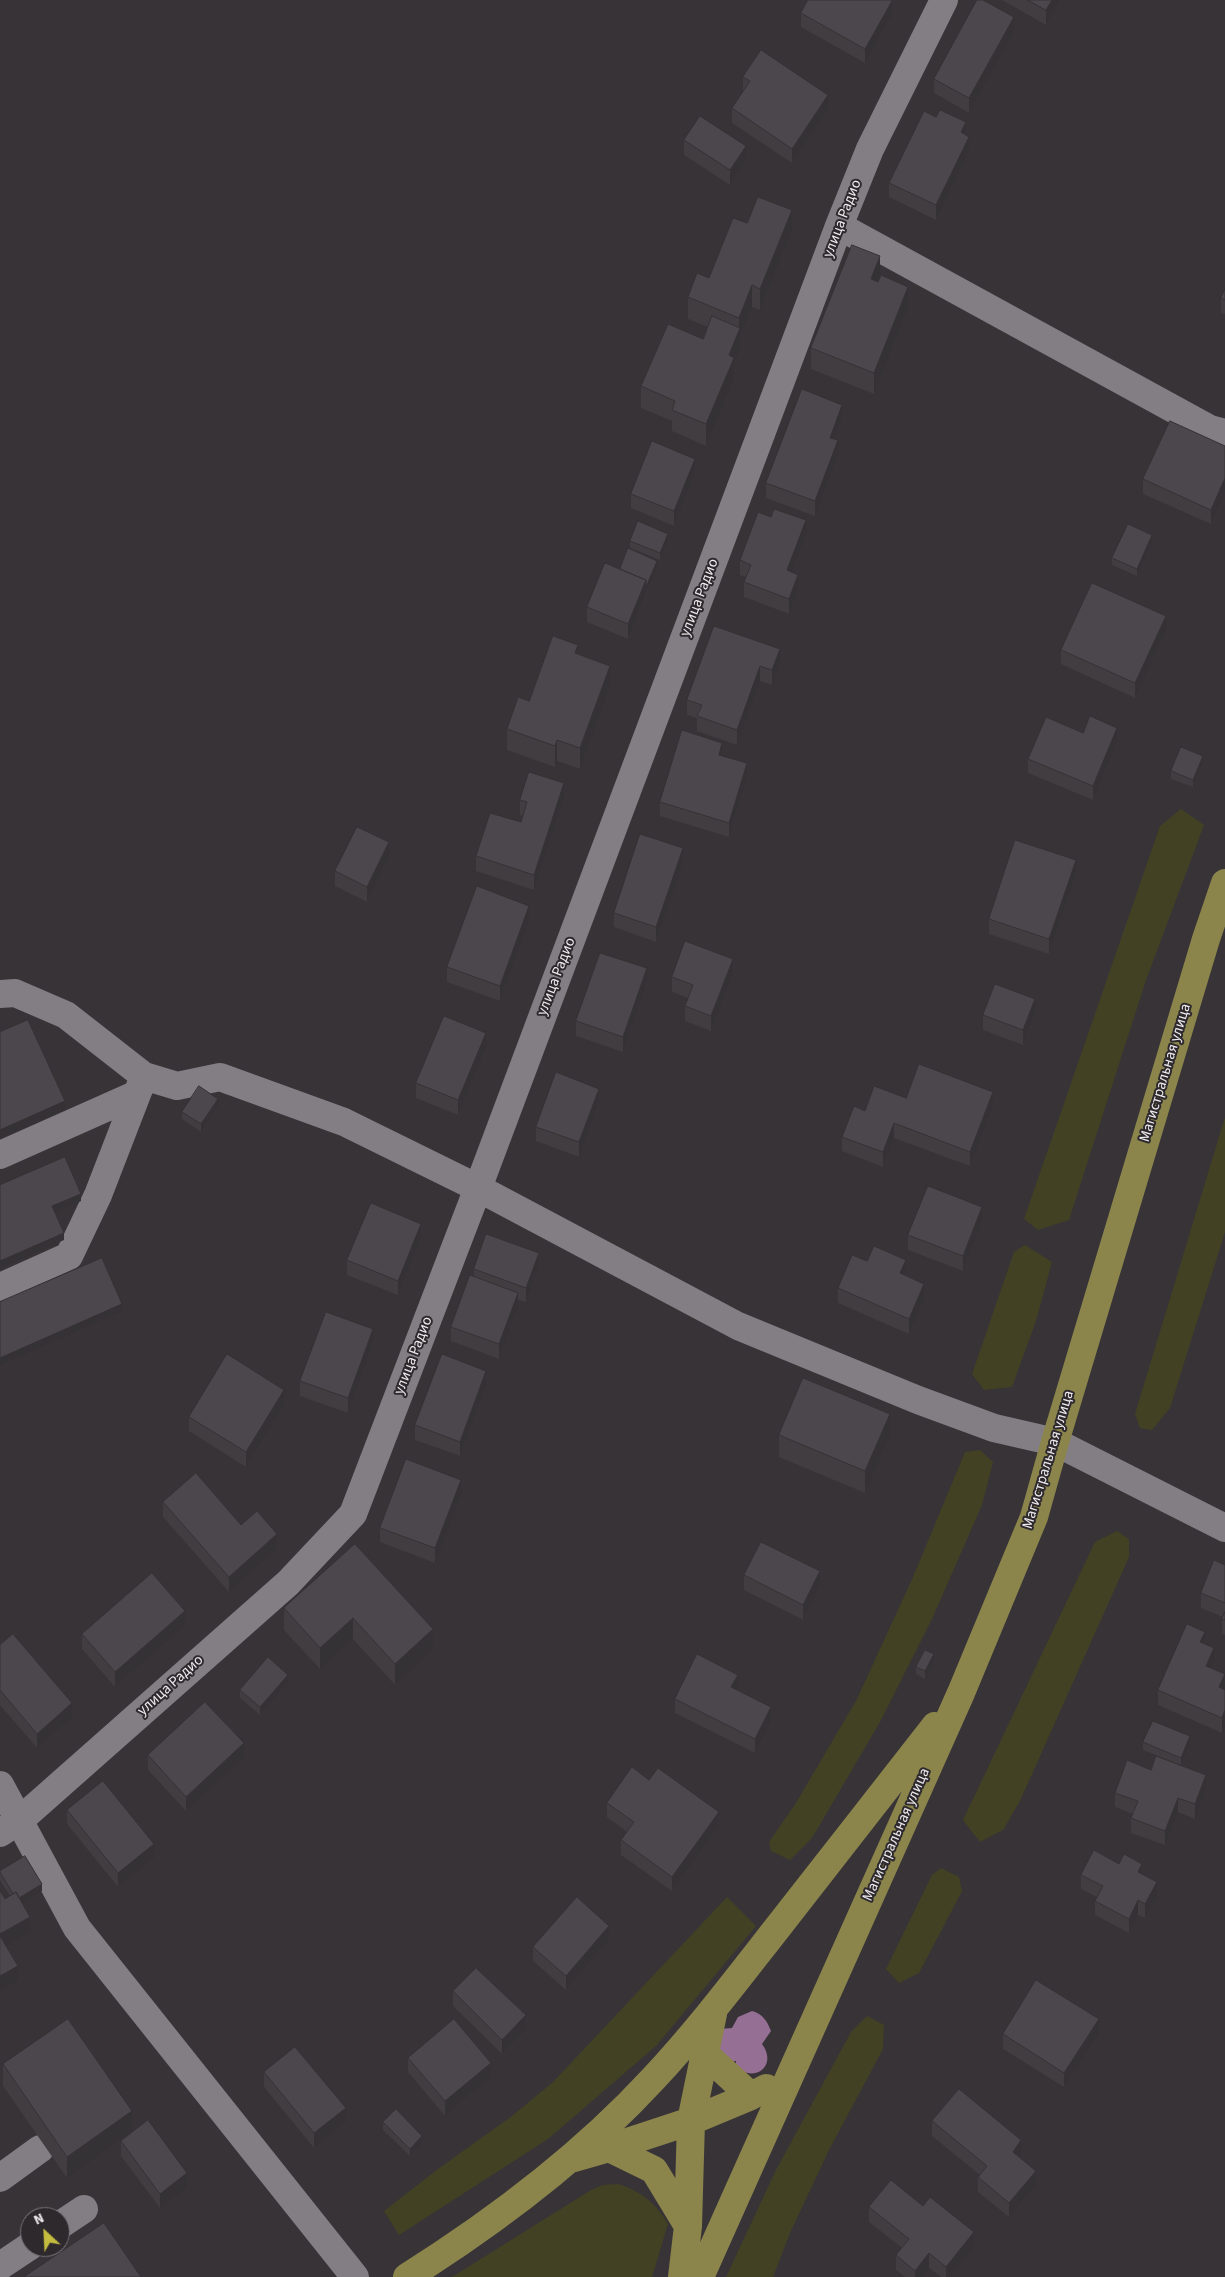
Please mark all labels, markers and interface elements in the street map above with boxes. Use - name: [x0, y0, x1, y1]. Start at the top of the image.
- street label: улица Радио: [820, 177, 866, 261]
- street label: улица Радио: [677, 556, 723, 640]
- street label: улица Радио: [534, 935, 580, 1019]
- street label: Магистральная улица: [1136, 1002, 1196, 1144]
- street label: улица Радио: [391, 1314, 437, 1398]
- street label: Магистральная улица: [1019, 1389, 1079, 1531]
- street label: улица Радио: [134, 1652, 208, 1720]
- street label: Магистральная улица: [860, 1766, 934, 1904]
- north arrow: [20, 2207, 70, 2257]
- text: N: [31, 2208, 48, 2230]

